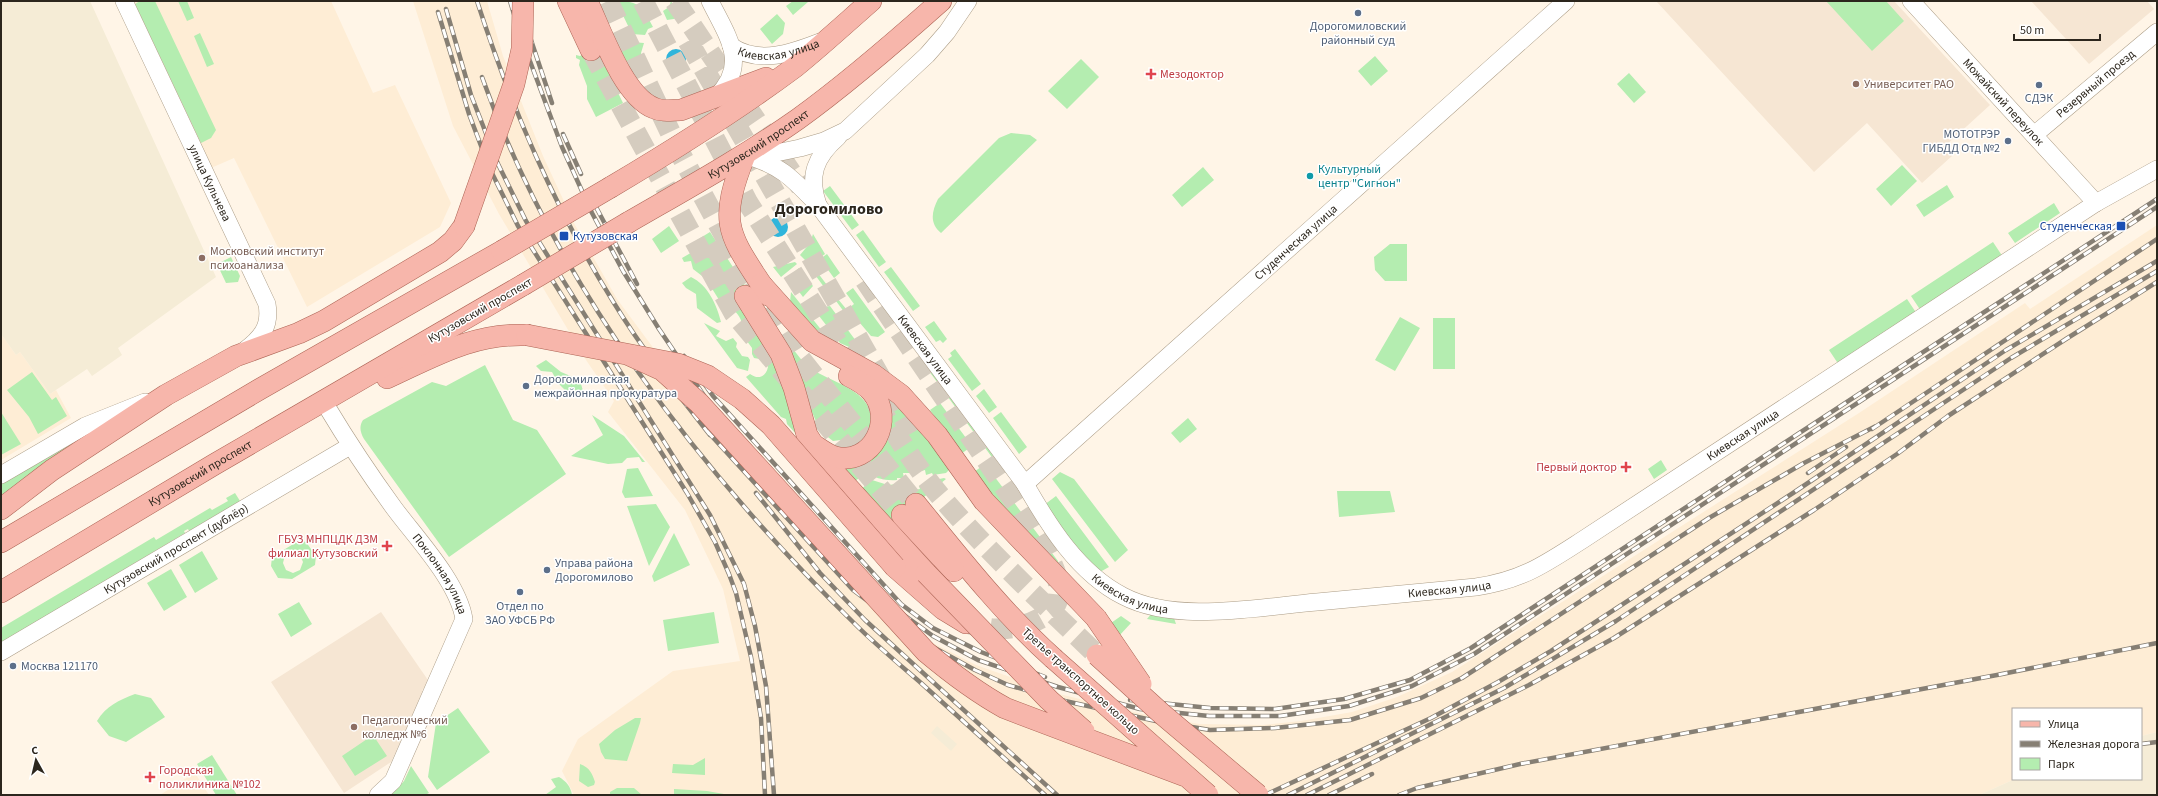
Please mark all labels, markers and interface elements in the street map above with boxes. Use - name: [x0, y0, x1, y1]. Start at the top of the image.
- marker: Дорогомиловский районный суд: [1353, 8, 1363, 18]
- scale bar: [2014, 16, 2100, 42]
- place label: Дорогомиловский районный суд: [1310, 18, 1406, 49]
- text: 50 m: [2020, 22, 2044, 39]
- street label: Киевская улица: [735, 35, 822, 65]
- street label: Резервный проезд: [2052, 46, 2139, 122]
- street label: Можайский переулок: [1959, 55, 2048, 150]
- place label: Мезодоктор: [1160, 66, 1224, 83]
- marker: Мезодоктор: [1145, 68, 1157, 80]
- place label: Университет РАО: [1864, 76, 1954, 93]
- marker: Университет РАО: [1851, 79, 1861, 89]
- marker: СДЭК: [2034, 80, 2044, 90]
- place label: СДЭК: [2025, 90, 2053, 107]
- street label: Кутузовский проспект: [705, 105, 813, 184]
- place label: МОТОТРЭР ГИБДД Отд №2: [1923, 126, 2000, 157]
- marker: МОТОТРЭР ГИБДД Отд №2: [2003, 136, 2013, 146]
- street label: улица Кульнева: [184, 142, 235, 224]
- place label: Культурный центр "Сигнон": [1318, 161, 1401, 192]
- marker: Культурный центр "Сигнон": [1305, 171, 1315, 181]
- district label: Дорогомилово: [775, 198, 883, 220]
- street label: Студенческая улица: [1251, 201, 1341, 284]
- place label: Студенческая: [2040, 218, 2112, 235]
- marker: Студенческая: [2115, 220, 2127, 232]
- place label: Кутузовская: [573, 228, 638, 245]
- marker: Кутузовская: [558, 230, 570, 242]
- place label: Московский институт психоанализа: [210, 243, 325, 274]
- marker: Московский институт психоанализа: [197, 253, 207, 263]
- street label: Кутузовский проспект: [425, 273, 536, 347]
- street label: Киевская улица: [893, 311, 957, 388]
- place label: Дорогомиловская межрайонная прокуратура: [534, 371, 677, 402]
- marker: Дорогомиловская межрайонная прокуратура: [521, 381, 531, 391]
- street label: Киевская улица: [1704, 405, 1782, 465]
- street label: Кутузовский проспект: [145, 436, 256, 511]
- place label: Первый доктор: [1536, 459, 1617, 476]
- marker: Первый доктор: [1620, 461, 1632, 473]
- street label: Кутузовский проспект (дублёр): [101, 500, 252, 599]
- street label: Поклонная улица: [408, 530, 471, 616]
- place label: ГБУЗ МНПЦДК ДЗМ филиал Кутузовский: [268, 531, 378, 562]
- marker: ГБУЗ МНПЦДК ДЗМ филиал Кутузовский: [381, 540, 393, 552]
- place label: Управа района Дорогомилово: [555, 555, 633, 586]
- marker: Управа района Дорогомилово: [542, 565, 552, 575]
- street label: Киевская улица: [1088, 570, 1169, 618]
- street label: Киевская улица: [1407, 577, 1493, 602]
- marker: Отдел по ЗАО УФСБ РФ: [515, 587, 525, 597]
- place label: Отдел по ЗАО УФСБ РФ: [485, 598, 555, 629]
- street label: Третье транспортное кольцо: [1018, 624, 1143, 739]
- place label: Москва 121170: [21, 658, 98, 675]
- marker: Москва 121170: [8, 661, 18, 671]
- legend: [2012, 708, 2142, 780]
- place label: Педагогический колледж №6: [362, 712, 448, 743]
- text: Улица: [2048, 716, 2079, 733]
- marker: Педагогический колледж №6: [349, 722, 359, 732]
- text: Железная дорога: [2048, 736, 2140, 753]
- north arrow: [16, 740, 56, 780]
- text: С: [30, 743, 39, 758]
- text: Парк: [2048, 756, 2074, 773]
- place label: Городская поликлиника №102: [159, 762, 261, 793]
- marker: Городская поликлиника №102: [144, 771, 156, 783]

